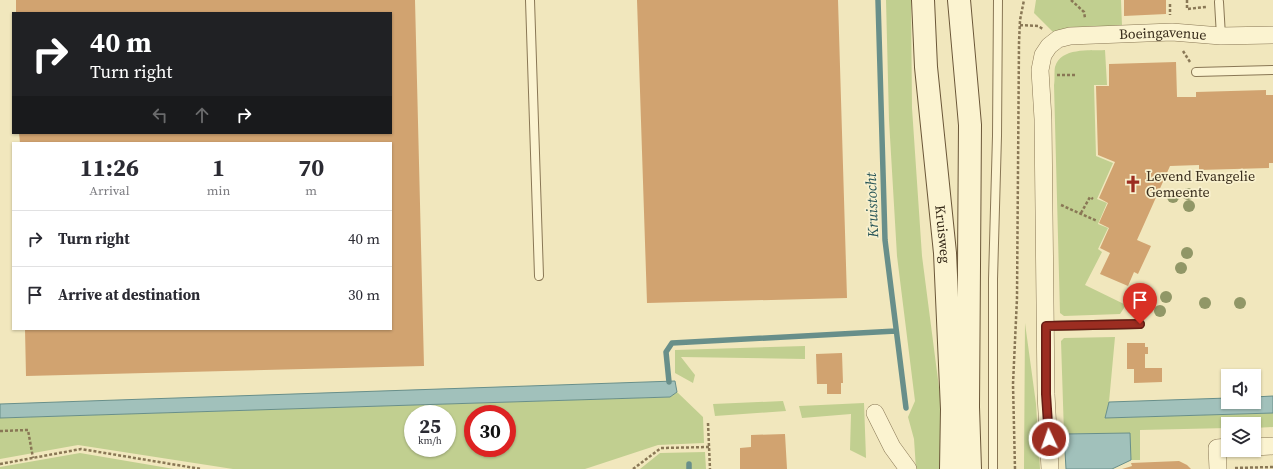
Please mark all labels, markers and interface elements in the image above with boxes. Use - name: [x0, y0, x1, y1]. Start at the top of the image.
- street label: Boeingavenue: [1119, 22, 1207, 45]
- text: 40 m: [90, 23, 152, 61]
- icon: right: [24, 28, 76, 80]
- text: Turn right: [90, 59, 172, 84]
- icon: left: [149, 104, 171, 126]
- icon: ahead: [191, 104, 213, 126]
- icon: right: [233, 104, 255, 126]
- text: 11:26: [80, 151, 139, 184]
- text: 1: [212, 151, 225, 184]
- text: 70: [298, 151, 324, 184]
- place label: Levend Evangelie Gemeente: [1146, 166, 1255, 202]
- water label: Kruistocht: [860, 171, 883, 239]
- church icon: Levend Evangelie Gemeente: [1123, 174, 1143, 194]
- text: Arrival: [89, 182, 130, 199]
- text: min: [207, 182, 230, 199]
- text: m: [305, 182, 317, 199]
- street label: Kruisweg: [930, 204, 955, 264]
- icon: right: [24, 228, 46, 250]
- text: Turn right: [58, 228, 130, 249]
- text: 40 m: [348, 228, 380, 249]
- pin: [1123, 283, 1157, 324]
- icon: arrive: [24, 284, 46, 306]
- text: Arrive at destination: [58, 284, 200, 305]
- text: 30 m: [348, 284, 380, 305]
- icon: arrive: [1129, 289, 1151, 311]
- map controls: [1221, 369, 1261, 457]
- button: sound: [1221, 369, 1261, 409]
- speed limit sign: 30: [464, 405, 516, 457]
- text: 25: [419, 412, 441, 440]
- button: layers: [1221, 417, 1261, 457]
- position arrow: [1028, 418, 1070, 460]
- text: km/h: [418, 434, 442, 447]

